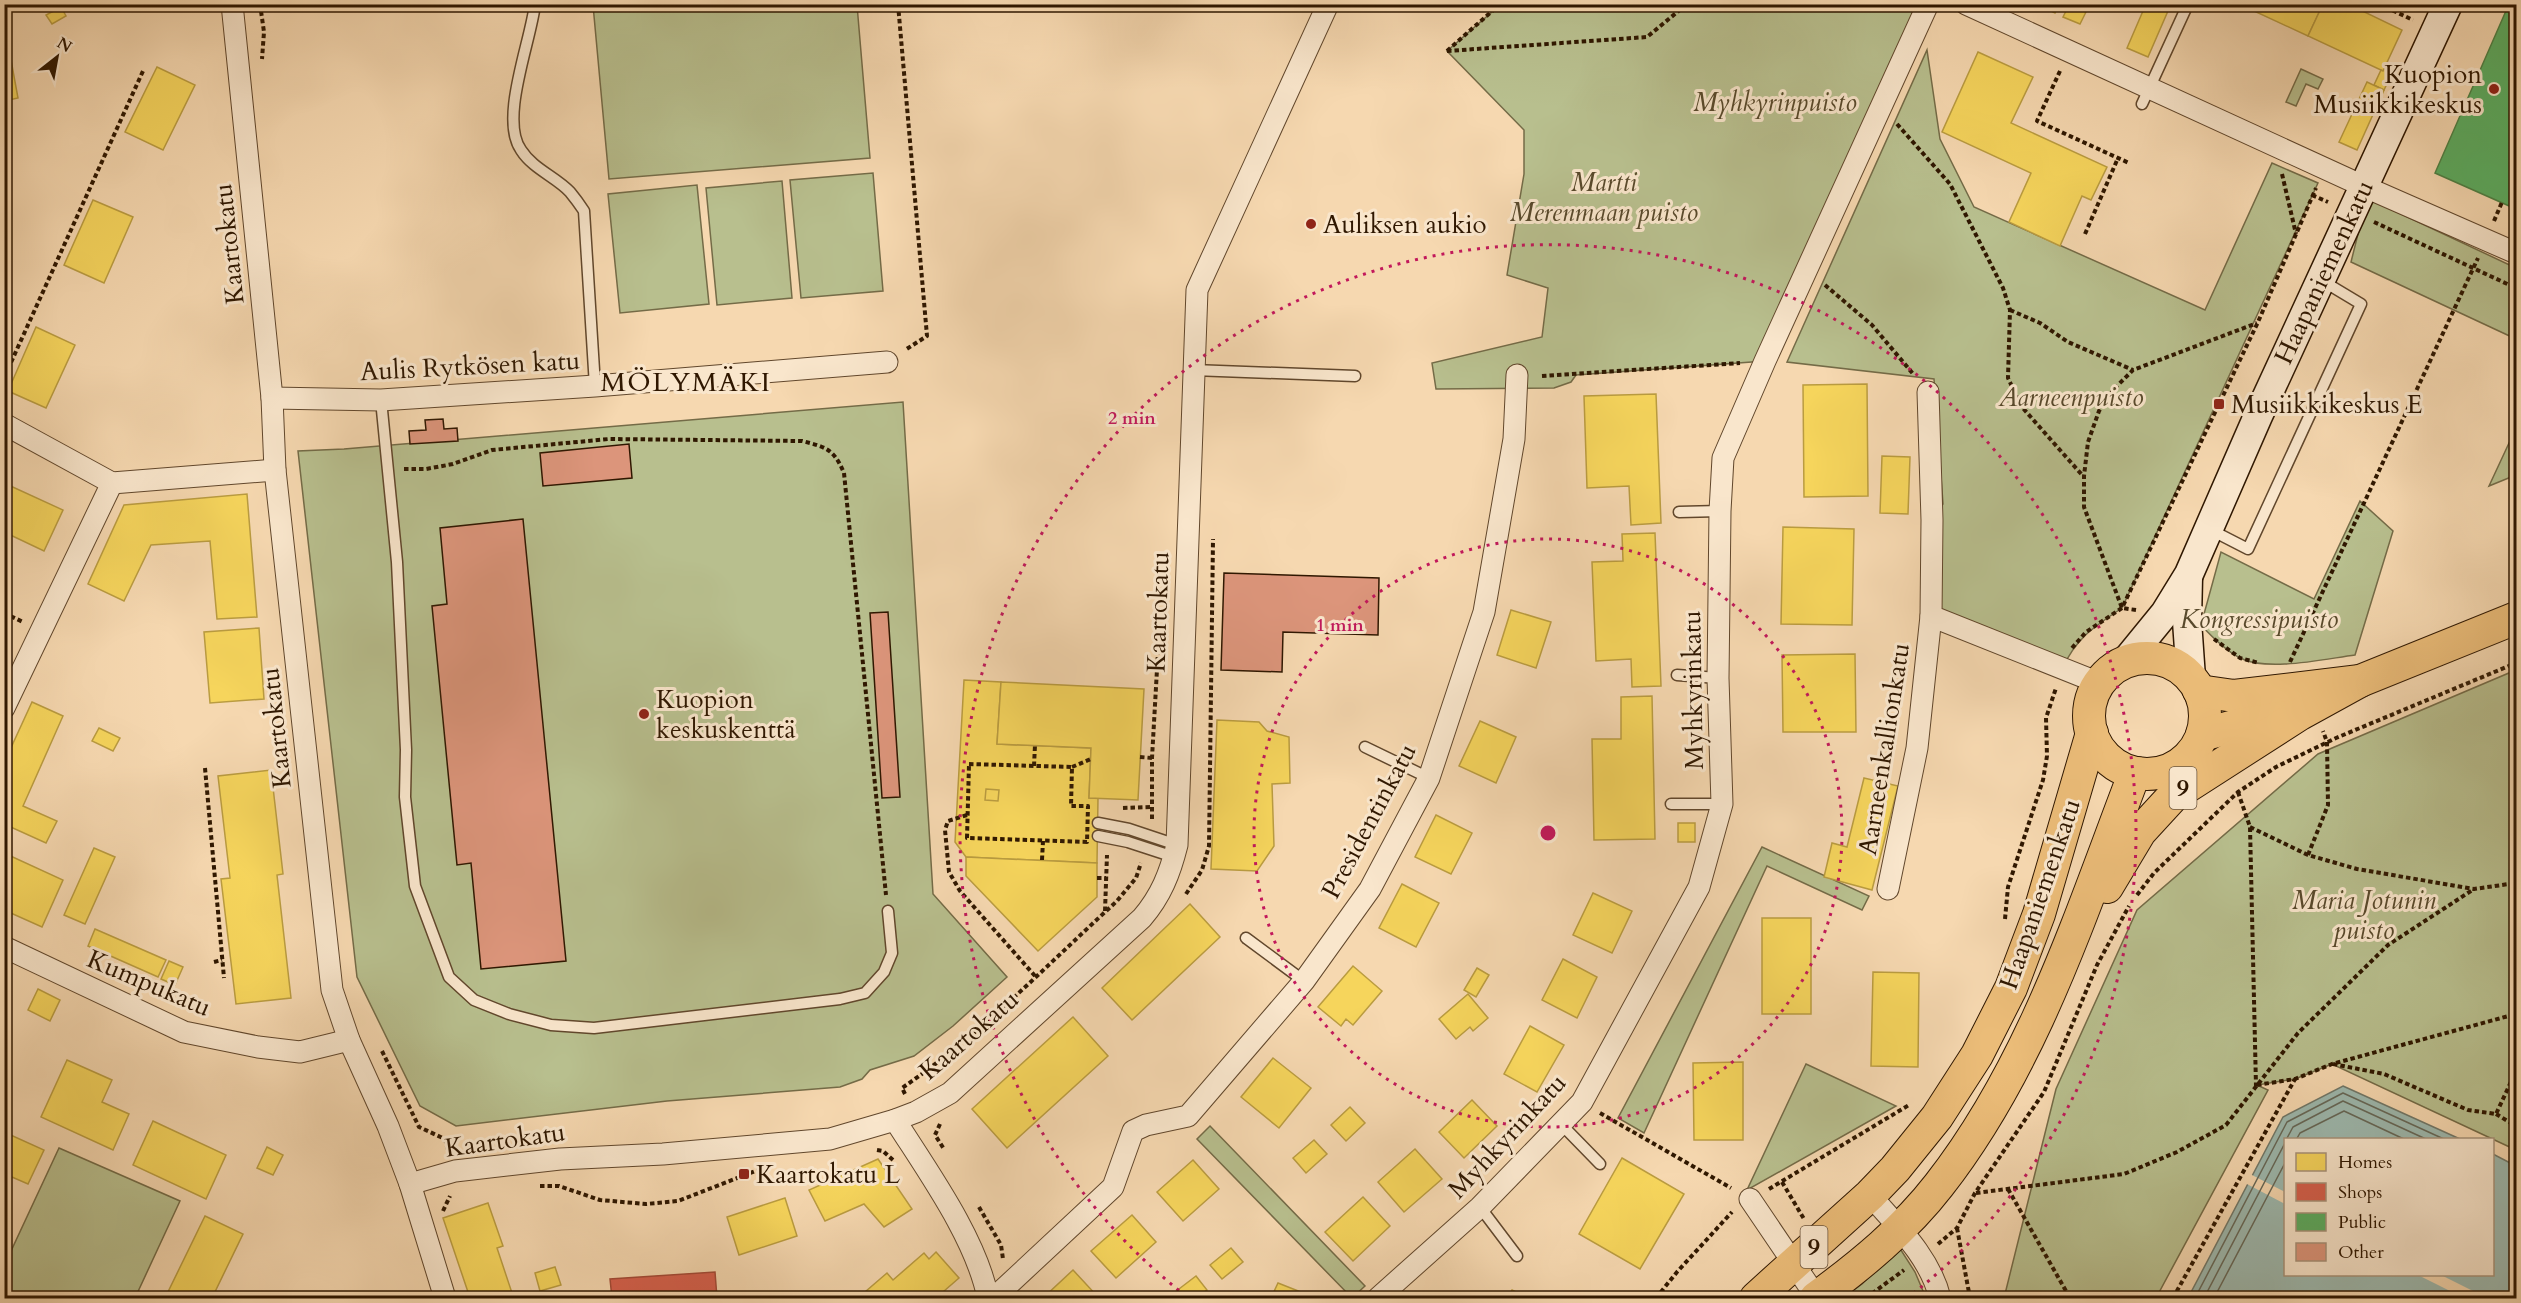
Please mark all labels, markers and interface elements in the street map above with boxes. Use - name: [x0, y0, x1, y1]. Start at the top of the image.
- north arrow: [27, 27, 87, 87]
- text: N: [53, 32, 76, 58]
- place label: Kuopion Musiikkikeskus: [2313, 57, 2482, 122]
- marker: Kuopion Musiikkikeskus: [2487, 82, 2501, 96]
- park label: Myhkyrinpuisto: [1693, 85, 1857, 120]
- park label: Martti Merenmaan puisto: [1510, 165, 1698, 230]
- street label: Haapaniemenkatu: [2266, 174, 2382, 370]
- street label: Kaartokatu: [205, 182, 253, 306]
- place label: Auliksen aukio: [1323, 207, 1487, 242]
- marker: Auliksen aukio: [1304, 217, 1318, 231]
- street label: Aulis Rytkösen katu: [359, 343, 581, 389]
- district label: MÖLYMÄKI: [600, 364, 772, 401]
- park label: Aarneenpuisto: [1997, 380, 2144, 415]
- place label: Musiikkikeskus E: [2231, 387, 2423, 422]
- marker: Musiikkikeskus E: [2212, 397, 2226, 411]
- text: 2 min: [1108, 406, 1156, 431]
- street label: Kaartokatu: [1138, 551, 1178, 673]
- park label: Kongressipuisto: [2180, 602, 2338, 637]
- street label: Myhkyrinkatu: [1674, 610, 1712, 770]
- text: 1 min: [1316, 613, 1364, 638]
- street label: Aarneenkallionkatu: [1850, 640, 1918, 858]
- street label: Kaartokatu: [252, 666, 300, 790]
- place label: Kuopion keskuskenttä: [656, 682, 796, 747]
- marker: Kuopion keskuskenttä: [637, 707, 651, 721]
- street label: Presidentinkatu: [1313, 737, 1425, 905]
- road number: 9: [2170, 767, 2196, 809]
- street label: Haapaniemenkatu: [1991, 794, 2089, 994]
- centre of rings: [1538, 823, 1558, 843]
- park label: Maria Jotunin puisto: [2292, 883, 2436, 948]
- street label: Kumpukatu: [82, 941, 216, 1025]
- street label: Kaartokatu: [912, 982, 1026, 1088]
- street label: Myhkyrinkatu: [1440, 1066, 1574, 1206]
- street label: Kaartokatu: [443, 1114, 567, 1166]
- legend: [2284, 1138, 2494, 1276]
- text: Homes: [2338, 1150, 2392, 1175]
- place label: Kaartokatu L: [756, 1157, 900, 1192]
- marker: Kaartokatu L: [737, 1167, 751, 1181]
- text: Shops: [2338, 1180, 2382, 1205]
- text: Public: [2338, 1210, 2386, 1235]
- road number: 9: [1800, 1226, 1828, 1268]
- text: Other: [2338, 1240, 2384, 1265]

